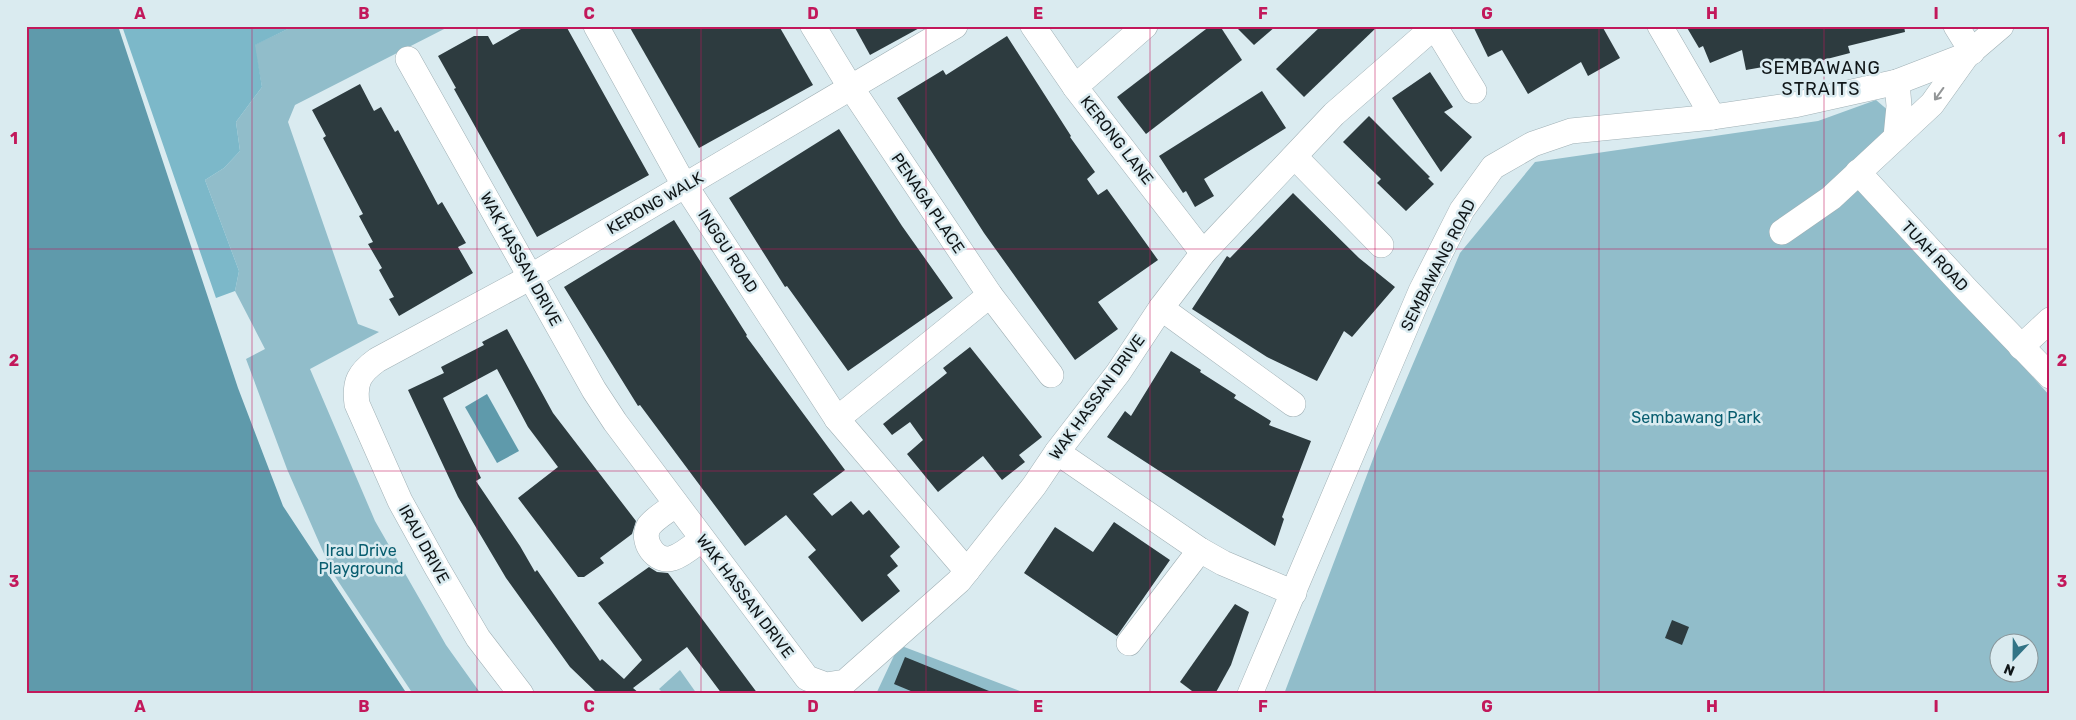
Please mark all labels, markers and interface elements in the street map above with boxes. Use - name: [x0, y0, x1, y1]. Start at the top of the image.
- text: A: [134, 4, 146, 23]
- text: B: [358, 4, 370, 23]
- text: C: [583, 4, 595, 23]
- text: D: [807, 4, 819, 23]
- text: E: [1033, 4, 1043, 23]
- text: F: [1258, 4, 1268, 23]
- text: G: [1481, 4, 1493, 23]
- text: H: [1706, 4, 1718, 23]
- text: I: [1933, 4, 1939, 23]
- district label: SEMBAWANG STRAITS: [1761, 57, 1881, 100]
- one-way arrow: [1933, 87, 1944, 100]
- street label: KERONG LANE: [1077, 92, 1157, 188]
- text: 1: [10, 129, 18, 148]
- text: 1: [2058, 129, 2066, 148]
- street label: PENAGA PLACE: [888, 149, 968, 257]
- street label: KERONG WALK: [603, 168, 707, 238]
- street label: WAK HASSAN DRIVE: [476, 189, 566, 329]
- street label: SEMBAWANG ROAD: [1397, 196, 1479, 334]
- street label: INGGU ROAD: [694, 206, 762, 296]
- street label: TUAH ROAD: [1898, 217, 1972, 295]
- street label: WAK HASSAN DRIVE: [1045, 331, 1149, 463]
- text: 2: [9, 351, 19, 370]
- text: 2: [2057, 351, 2067, 370]
- park label: Sembawang Park: [1631, 408, 1761, 427]
- street label: IRAU DRIVE: [395, 502, 453, 586]
- street label: WAK HASSAN DRIVE: [692, 530, 798, 662]
- park label: Irau Drive Playground: [319, 541, 403, 578]
- text: 3: [9, 572, 19, 591]
- text: 3: [2057, 572, 2067, 591]
- north arrow: [1988, 632, 2038, 682]
- text: N: [2001, 660, 2017, 679]
- text: A: [134, 697, 146, 716]
- text: B: [358, 697, 370, 716]
- text: C: [583, 697, 595, 716]
- text: D: [807, 697, 819, 716]
- text: E: [1033, 697, 1043, 716]
- text: F: [1258, 697, 1268, 716]
- text: G: [1481, 697, 1493, 716]
- text: H: [1706, 697, 1718, 716]
- text: I: [1933, 697, 1939, 716]

